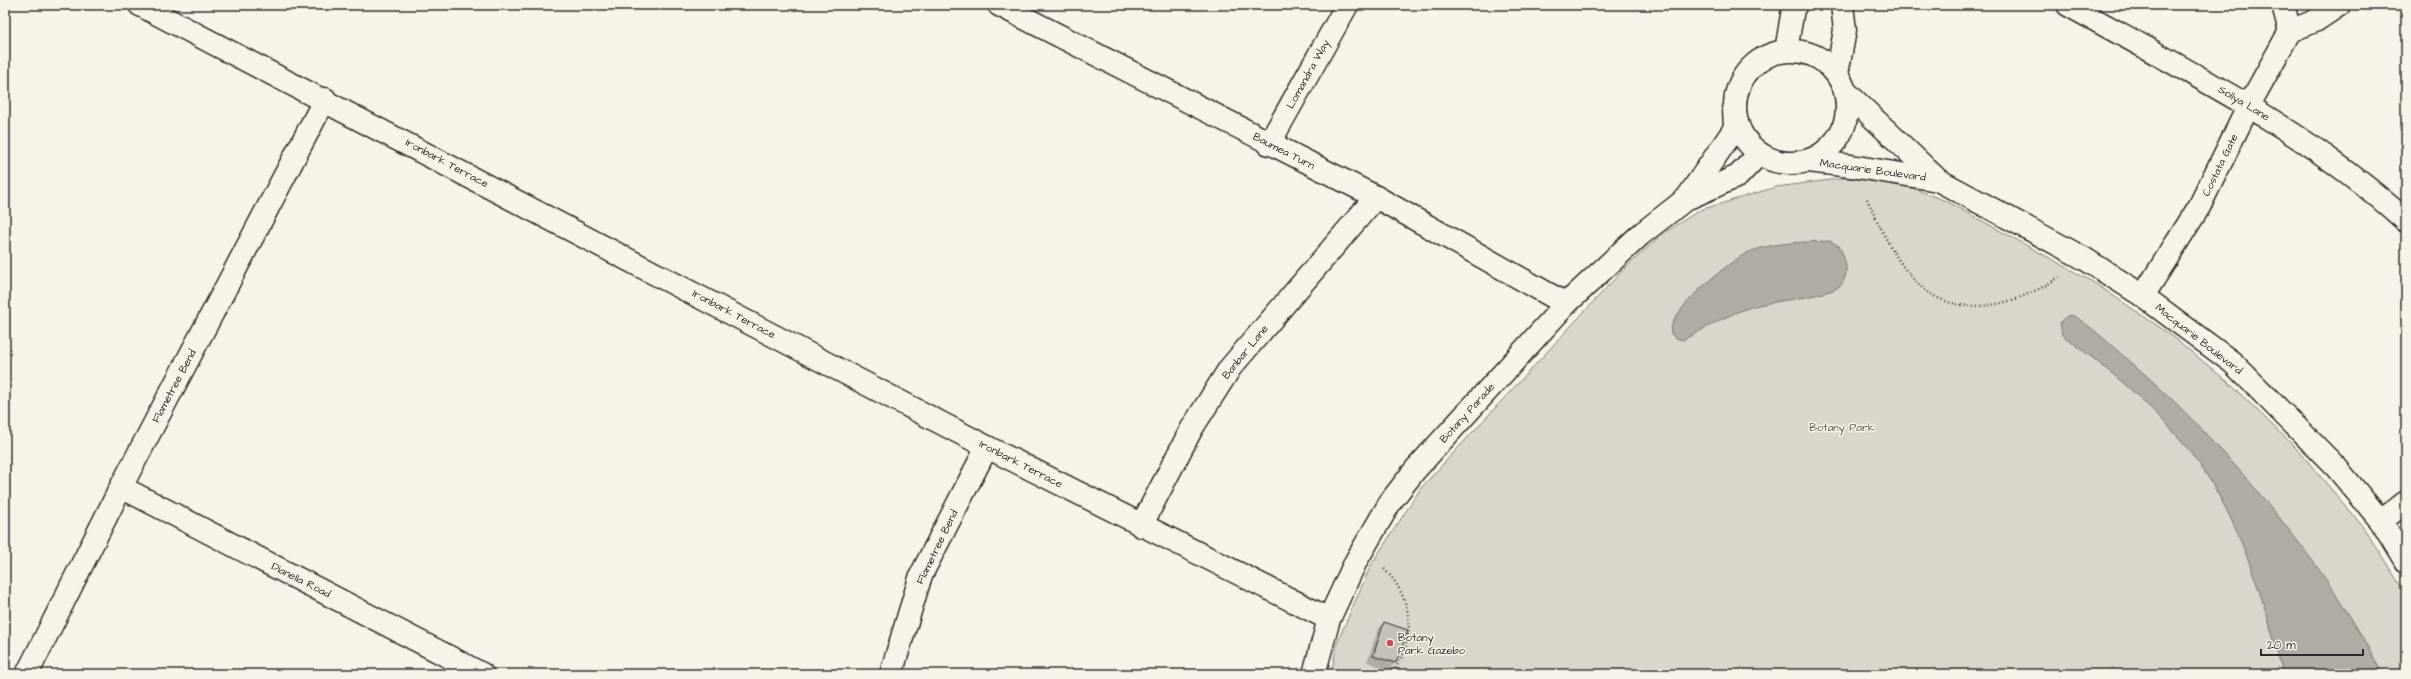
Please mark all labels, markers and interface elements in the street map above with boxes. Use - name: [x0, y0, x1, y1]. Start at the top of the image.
- street label: Lomandra Way: [1283, 37, 1334, 112]
- street label: Sollya Lane: [2215, 82, 2273, 125]
- street label: Baumea Turn: [1251, 129, 1318, 173]
- street label: Costata Gate: [2198, 131, 2242, 199]
- street label: Ironbark Terrace: [403, 135, 491, 191]
- street label: Macquarie Boulevard: [1819, 155, 1927, 185]
- street label: Ironbark Terrace: [690, 286, 778, 342]
- street label: Macquarie Boulevard: [2152, 300, 2246, 378]
- street label: Banbar Lane: [1218, 322, 1272, 382]
- street label: Flametree Bend: [148, 346, 200, 425]
- street label: Botany Parade: [1436, 380, 1499, 447]
- park label: Botany Park: [1809, 420, 1875, 436]
- street label: Ironbark Terrace: [977, 436, 1065, 492]
- street label: Flametree Bend: [912, 507, 962, 587]
- street label: Dianella Road: [269, 559, 333, 602]
- place label: Botany Park Gazebo: [1398, 630, 1466, 658]
- scale bar: [2261, 631, 2363, 657]
- text: 20 m: [2267, 637, 2296, 654]
- marker: Botany Park Gazebo: [1385, 638, 1395, 648]

